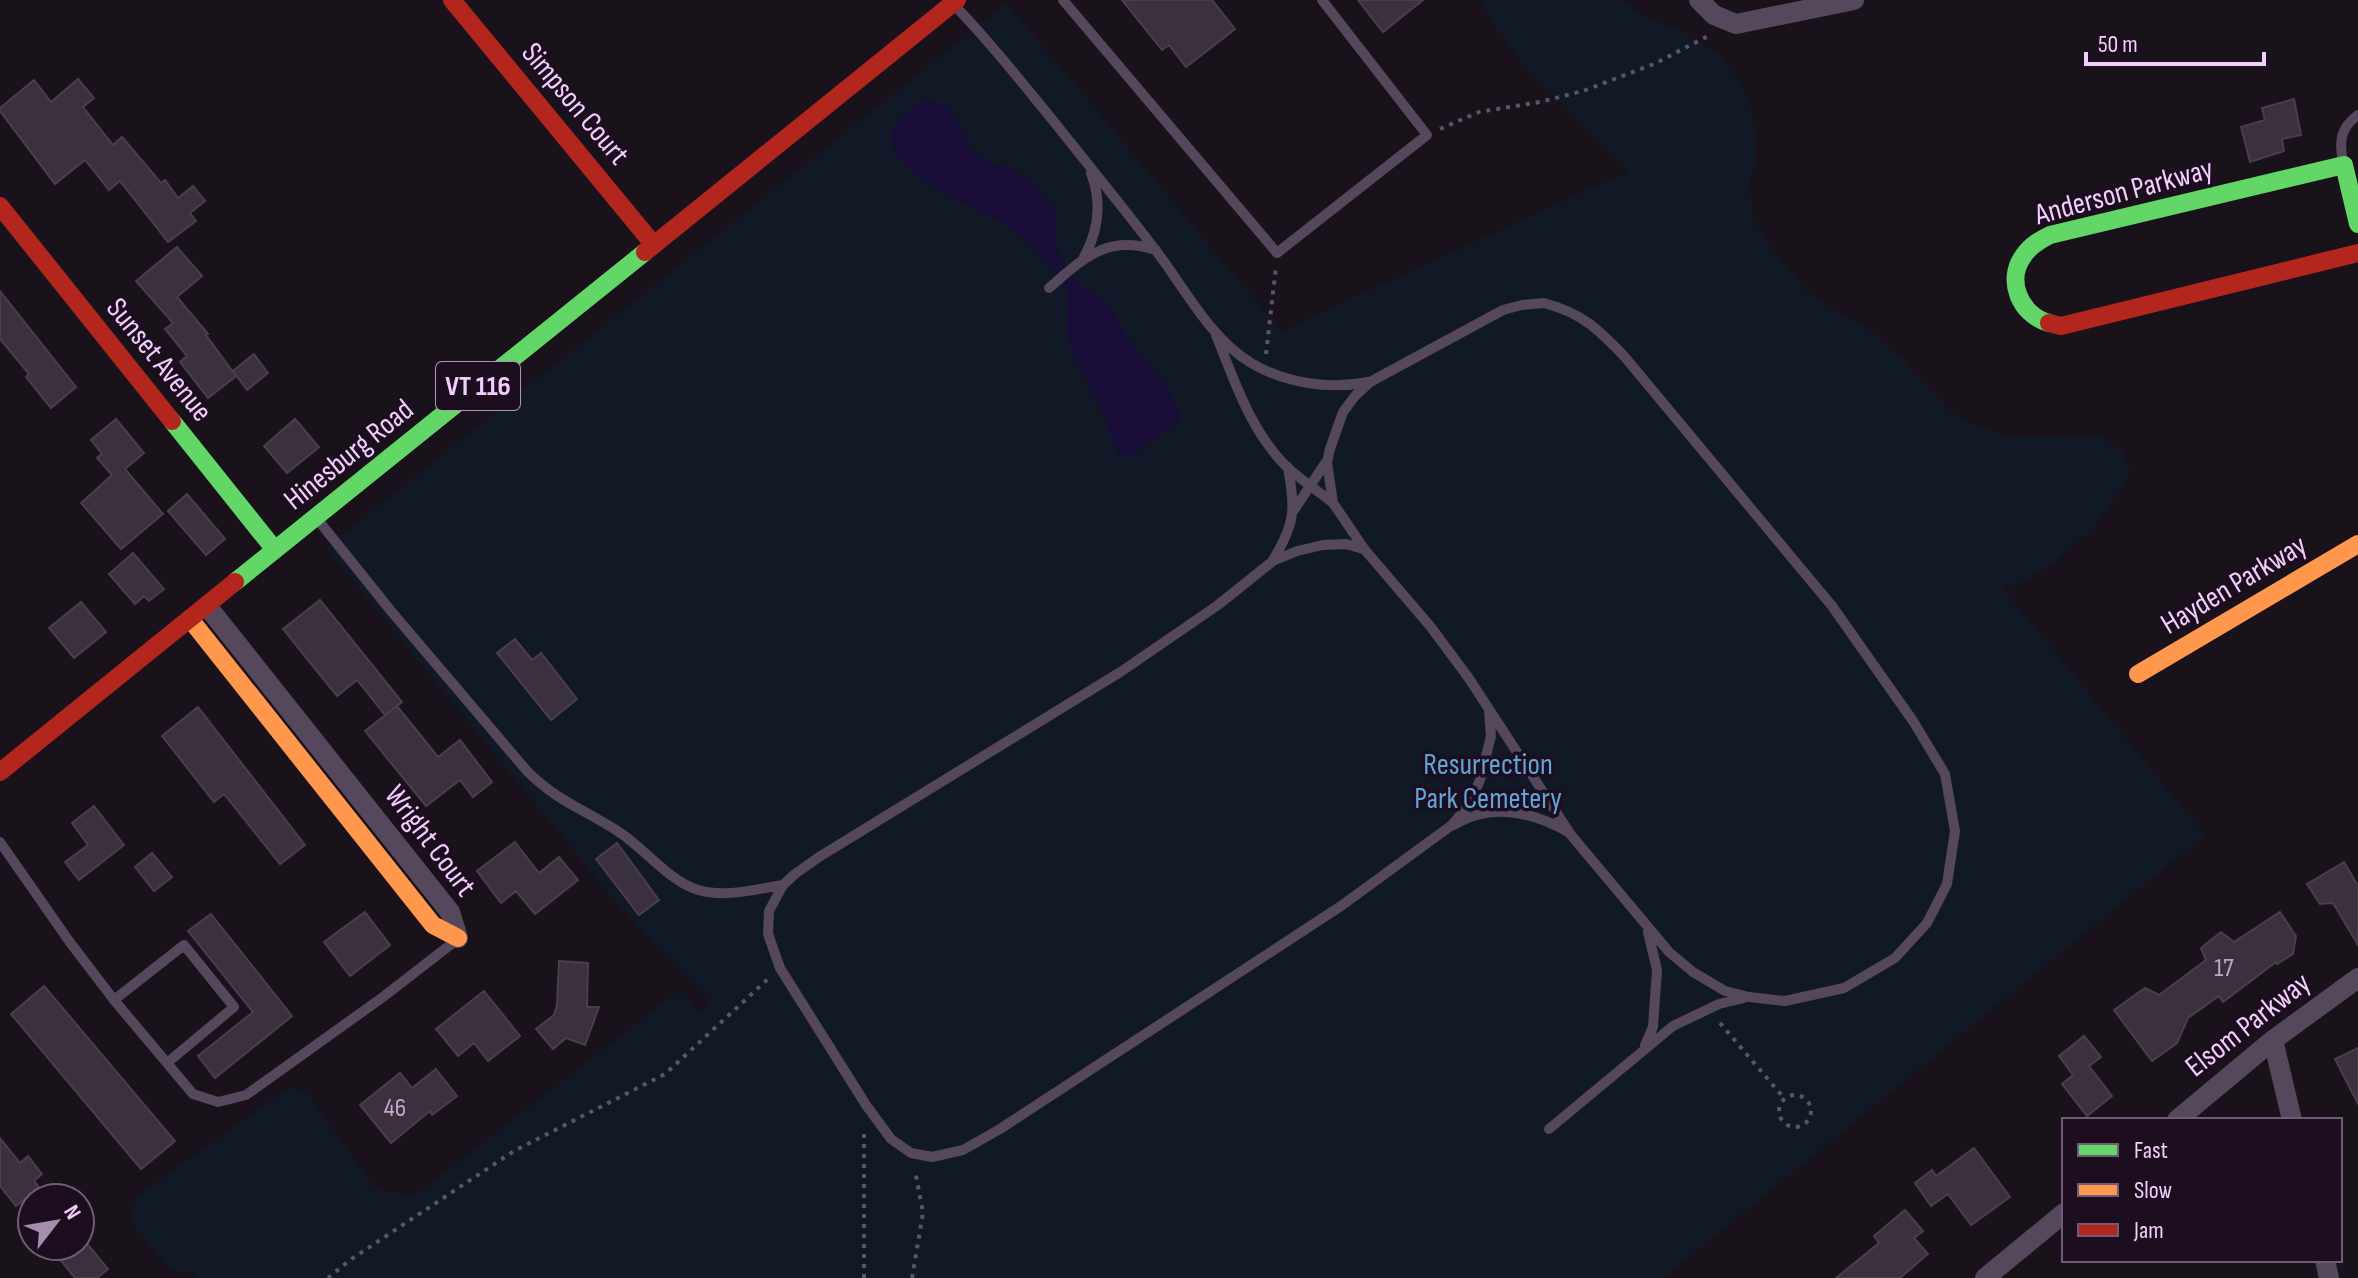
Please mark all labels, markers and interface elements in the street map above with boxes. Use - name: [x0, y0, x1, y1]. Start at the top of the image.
- scale bar: [2086, 16, 2264, 66]
- text: 50 m: [2098, 30, 2138, 59]
- street label: Simpson Court: [514, 36, 636, 172]
- street label: Anderson Parkway: [2030, 151, 2218, 233]
- street label: Sunset Avenue: [98, 291, 220, 429]
- road number: VT 116: [436, 362, 520, 410]
- street label: Hinesburg Road: [277, 392, 421, 518]
- street label: Hayden Parkway: [2155, 527, 2314, 643]
- park label: Resurrection Park Cemetery: [1414, 747, 1562, 817]
- street label: Wright Court: [377, 778, 483, 904]
- house number: 17: [2214, 953, 2234, 984]
- street label: Elsom Parkway: [2178, 965, 2318, 1085]
- house number: 46: [384, 1093, 406, 1124]
- legend: [2062, 1118, 2342, 1262]
- text: Fast: [2134, 1136, 2168, 1165]
- text: Slow: [2134, 1176, 2172, 1205]
- north arrow: [16, 1182, 96, 1262]
- text: N: [57, 1200, 86, 1224]
- text: Jam: [2133, 1216, 2164, 1245]

